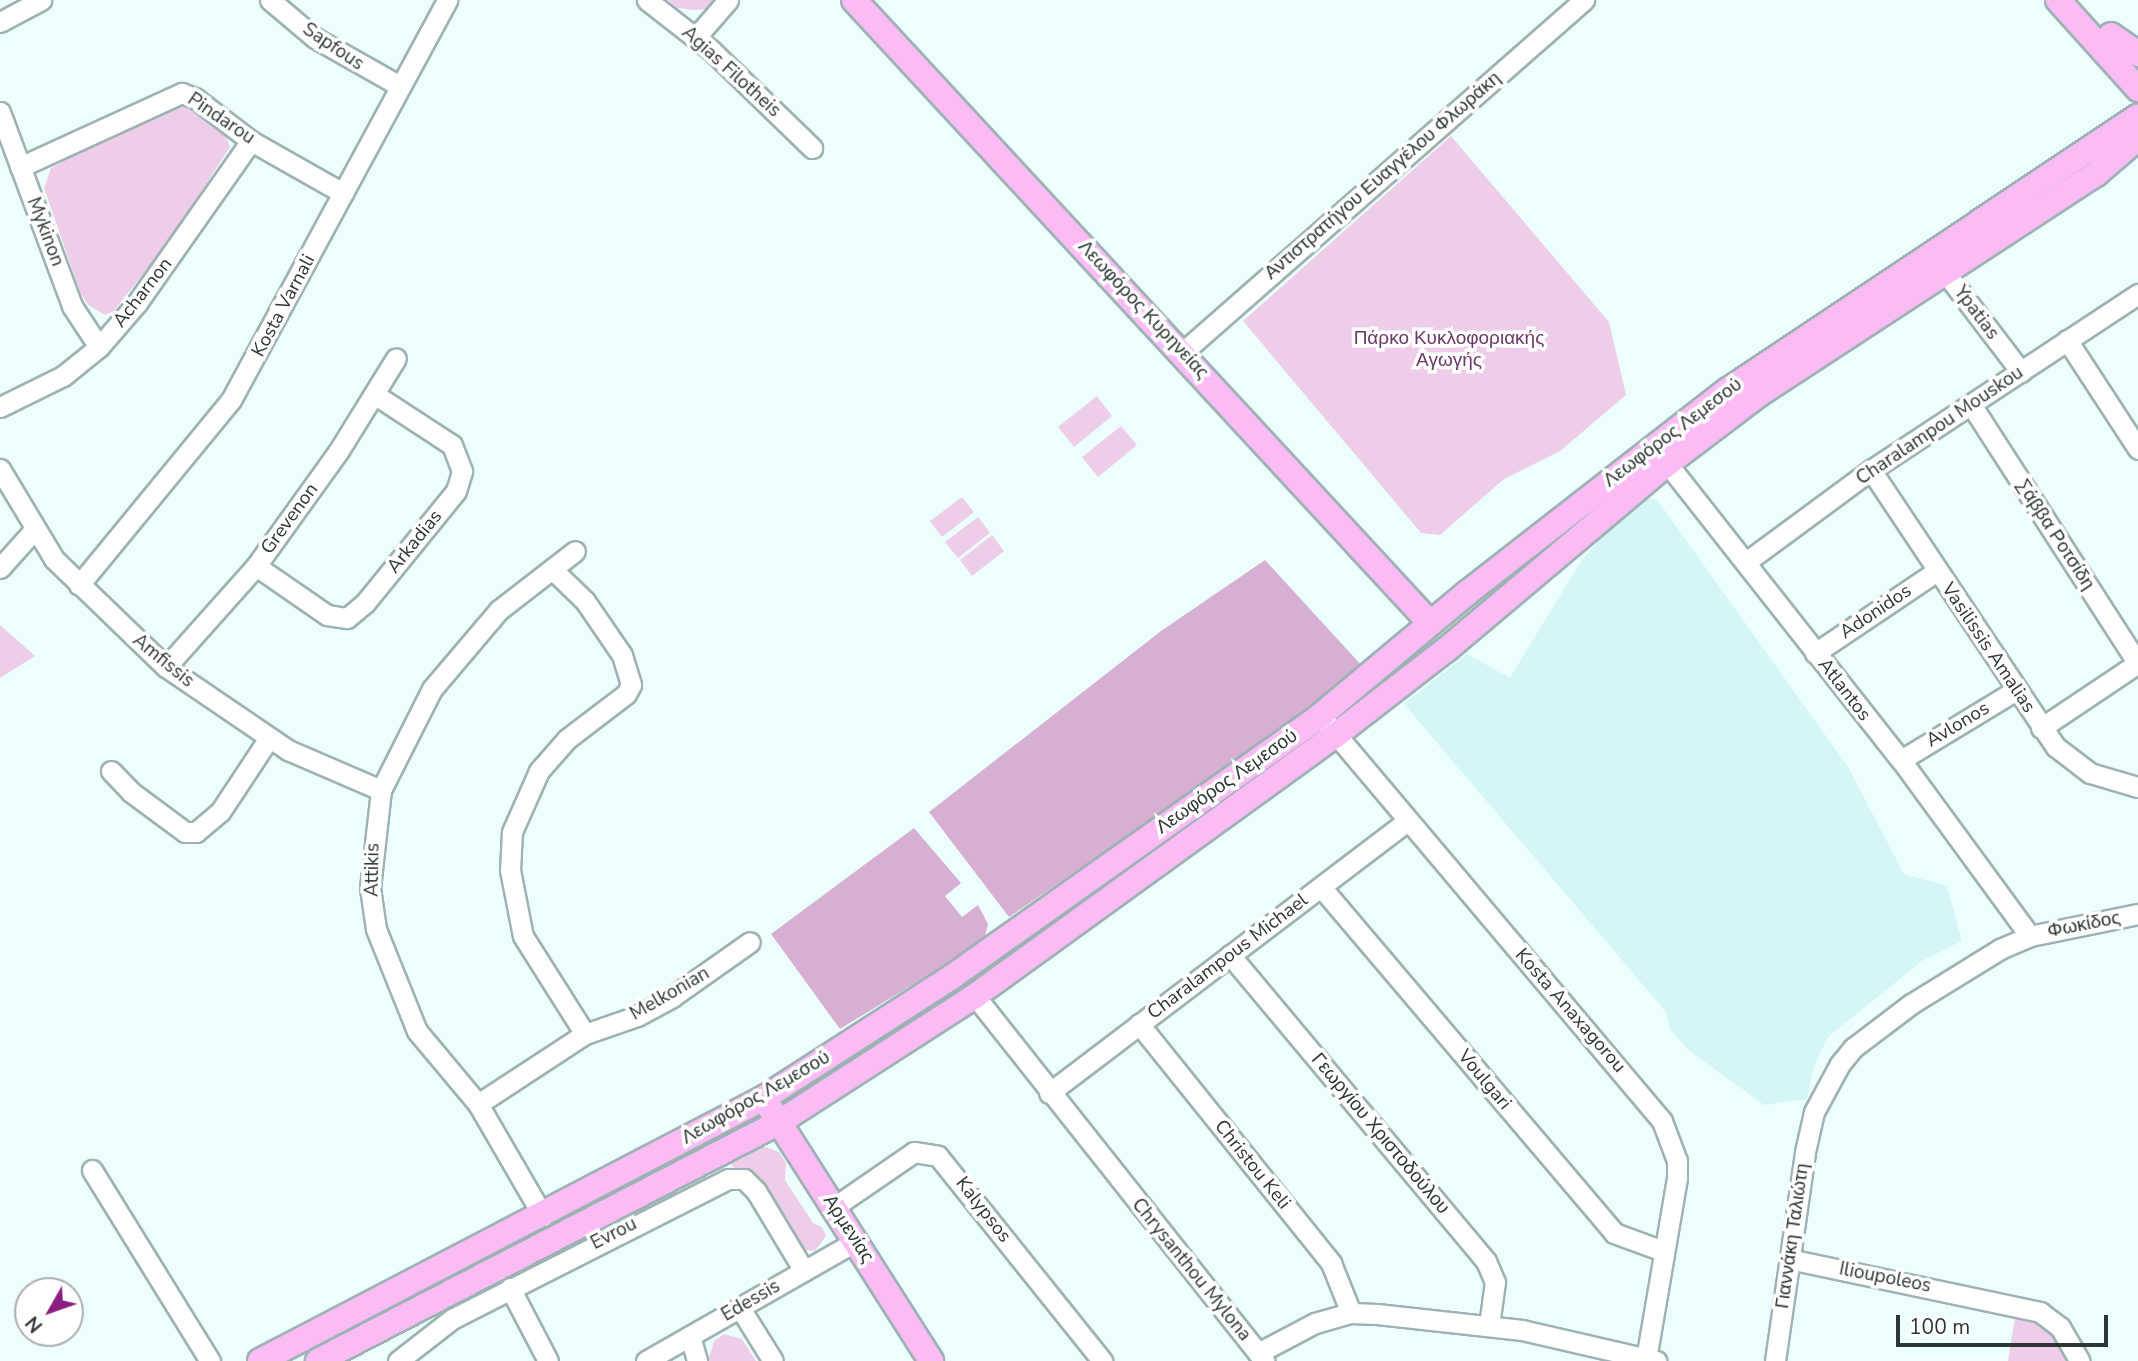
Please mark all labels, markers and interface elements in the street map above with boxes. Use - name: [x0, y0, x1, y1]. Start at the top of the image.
- street label: Sapfous: [298, 18, 368, 76]
- street label: Agias Filotheis: [677, 22, 785, 122]
- street label: Αντιστρατήγου Ευαγγέλου Φλωράκη: [1260, 67, 1506, 285]
- street label: Pindarou: [183, 88, 259, 150]
- street label: Mykinon: [21, 194, 69, 270]
- street label: Λεωφόρος Κυρηνείας: [1073, 236, 1213, 384]
- street label: Kosta Varnali: [247, 251, 321, 361]
- street label: Acharnon: [109, 254, 177, 332]
- street label: Ypatias: [1948, 282, 2004, 344]
- park label: Πάρκο Κυκλοφοριακής Αγωγής: [1354, 328, 1544, 372]
- street label: Charalampou Mouskou: [1852, 362, 2028, 490]
- street label: Λεωφόρος Λεμεσού: [1599, 374, 1747, 492]
- street label: Σάββα Ροτσίδη: [2011, 475, 2099, 595]
- street label: Grevenon: [257, 479, 323, 559]
- street label: Arkadias: [383, 506, 447, 578]
- street label: Vasilissis Amalias: [1936, 579, 2040, 717]
- street label: Adonidos: [1836, 580, 1916, 644]
- street label: Amfissis: [128, 629, 198, 693]
- street label: Atlantos: [1813, 654, 1875, 726]
- street label: Avlonos: [1922, 697, 1994, 753]
- street label: Λεωφόρος Λεμεσού: [1152, 725, 1302, 839]
- street label: Attikis: [361, 843, 385, 897]
- street label: Charalampous Michael: [1143, 889, 1313, 1025]
- street label: Φωκίδος: [2045, 907, 2123, 943]
- street label: Kosta Anaxagorou: [1510, 944, 1630, 1078]
- street label: Melkonian: [626, 962, 714, 1026]
- street label: Voulgari: [1452, 1045, 1516, 1115]
- street label: Λεωφόρος Λεμεσού: [678, 1046, 834, 1150]
- street label: Γεωργίου Χριστοδούλου: [1306, 1049, 1454, 1219]
- street label: Christou Keli: [1209, 1116, 1295, 1214]
- street label: Γιαννάκη Ταλιώτη: [1772, 1162, 1814, 1310]
- street label: Kalypsos: [950, 1173, 1016, 1247]
- street label: Αρμενίας: [818, 1191, 878, 1267]
- street label: Chrysanthou Mylona: [1126, 1194, 1256, 1346]
- street label: Evrou: [587, 1213, 641, 1255]
- street label: Ilioupoleos: [1837, 1258, 1933, 1298]
- street label: Edessis: [718, 1275, 784, 1327]
- north arrow: [14, 1277, 84, 1347]
- scale bar: [1900, 1302, 2112, 1346]
- text: N: [20, 1310, 49, 1338]
- text: 100 m: [1909, 1313, 1970, 1341]

